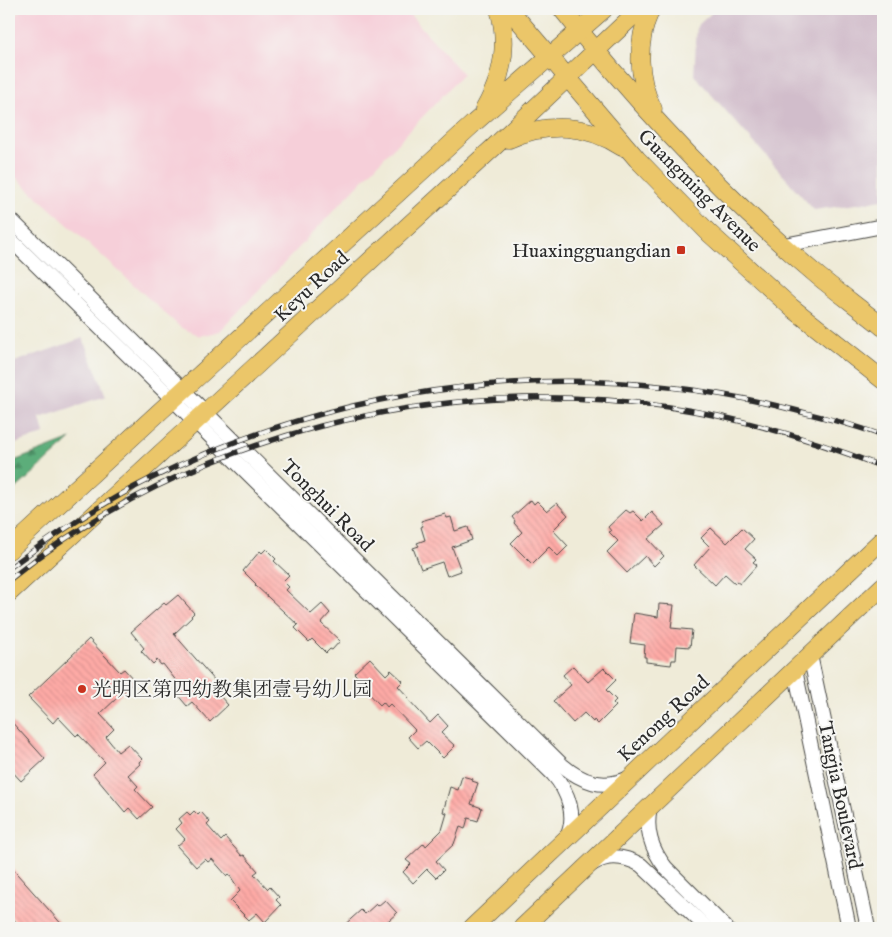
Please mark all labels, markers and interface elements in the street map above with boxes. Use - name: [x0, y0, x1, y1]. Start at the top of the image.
- street label: Guangming Avenue: [632, 124, 766, 258]
- place label: Huaxingguangdian: [512, 239, 671, 264]
- marker: Huaxingguangdian: [675, 244, 687, 256]
- street label: Keyu Road: [269, 246, 355, 328]
- street label: Tonghui Road: [275, 455, 379, 558]
- street label: Kenong Road: [613, 670, 715, 768]
- place label: 光明区第四幼教集团壹号幼儿园: [92, 678, 372, 703]
- marker: 光明区第四幼教集团壹号幼儿园: [76, 683, 88, 695]
- street label: Tangjia Boulevard: [812, 719, 867, 872]

